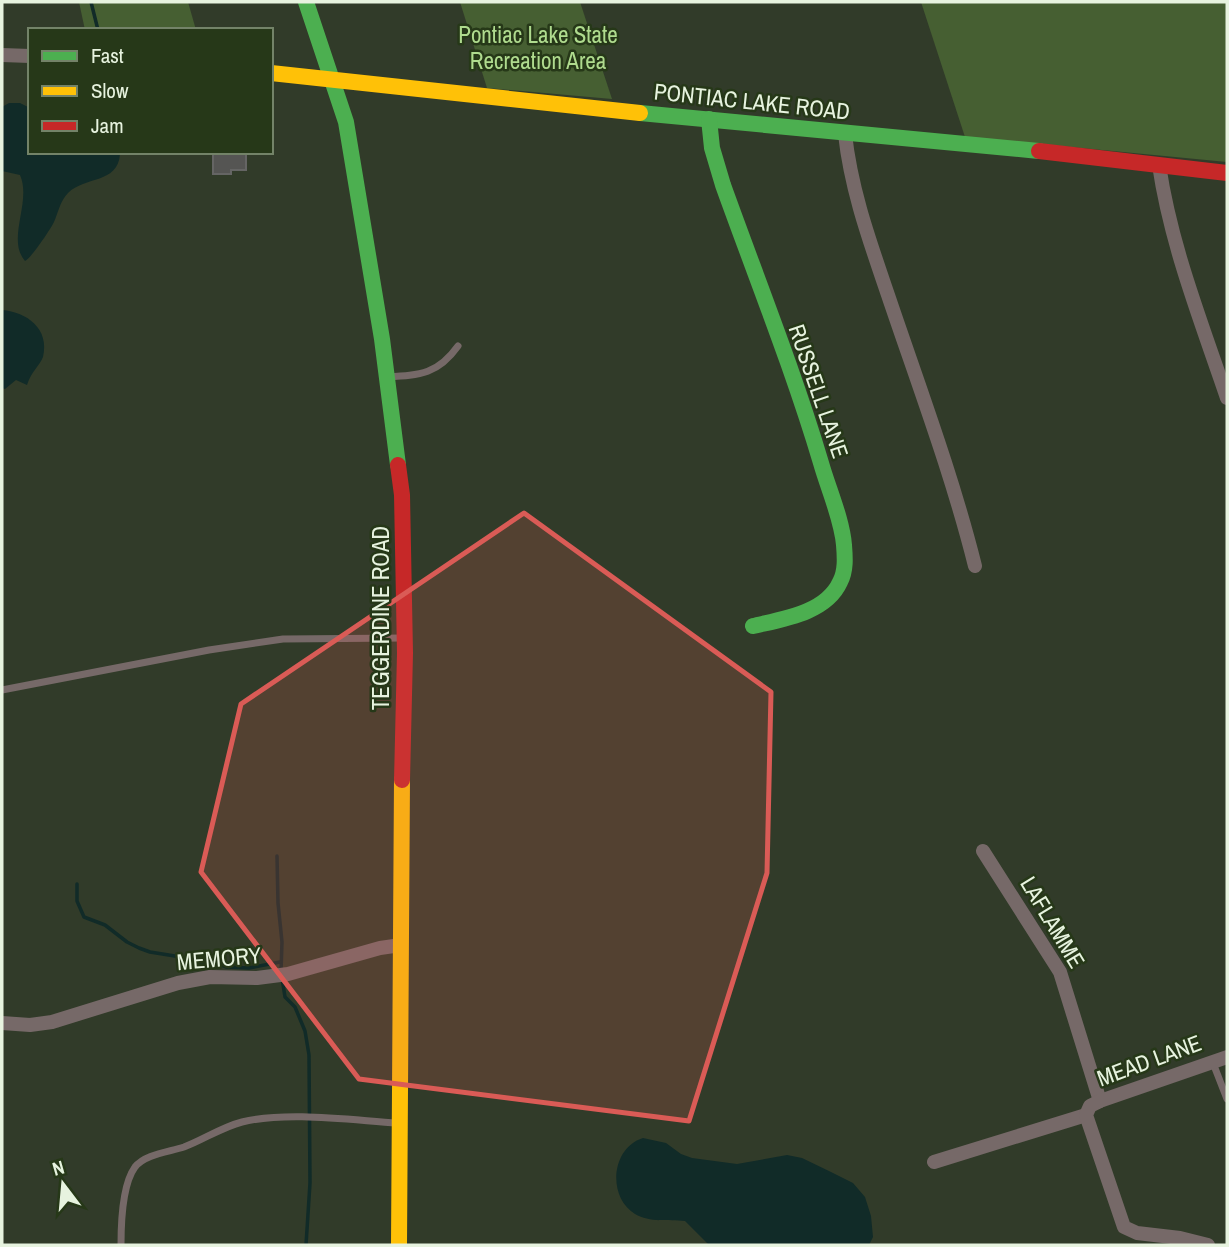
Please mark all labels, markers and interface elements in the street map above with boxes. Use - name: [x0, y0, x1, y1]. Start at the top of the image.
- park label: Pontiac Lake State Recreation Area: [458, 19, 618, 76]
- legend: [28, 28, 273, 154]
- text: Fast: [91, 41, 124, 70]
- street label: PONTIAC LAKE ROAD: [652, 75, 852, 127]
- text: Slow: [91, 76, 129, 105]
- text: Jam: [91, 111, 124, 140]
- street label: RUSSELL LANE: [782, 320, 856, 462]
- street label: TEGGERDINE ROAD: [365, 526, 396, 710]
- street label: LAFLAMME: [1014, 870, 1092, 974]
- street label: MEMORY: [176, 939, 263, 977]
- street label: MEAD LANE: [1092, 1027, 1206, 1093]
- north arrow: [28, 1149, 98, 1219]
- text: N: [49, 1154, 67, 1182]

